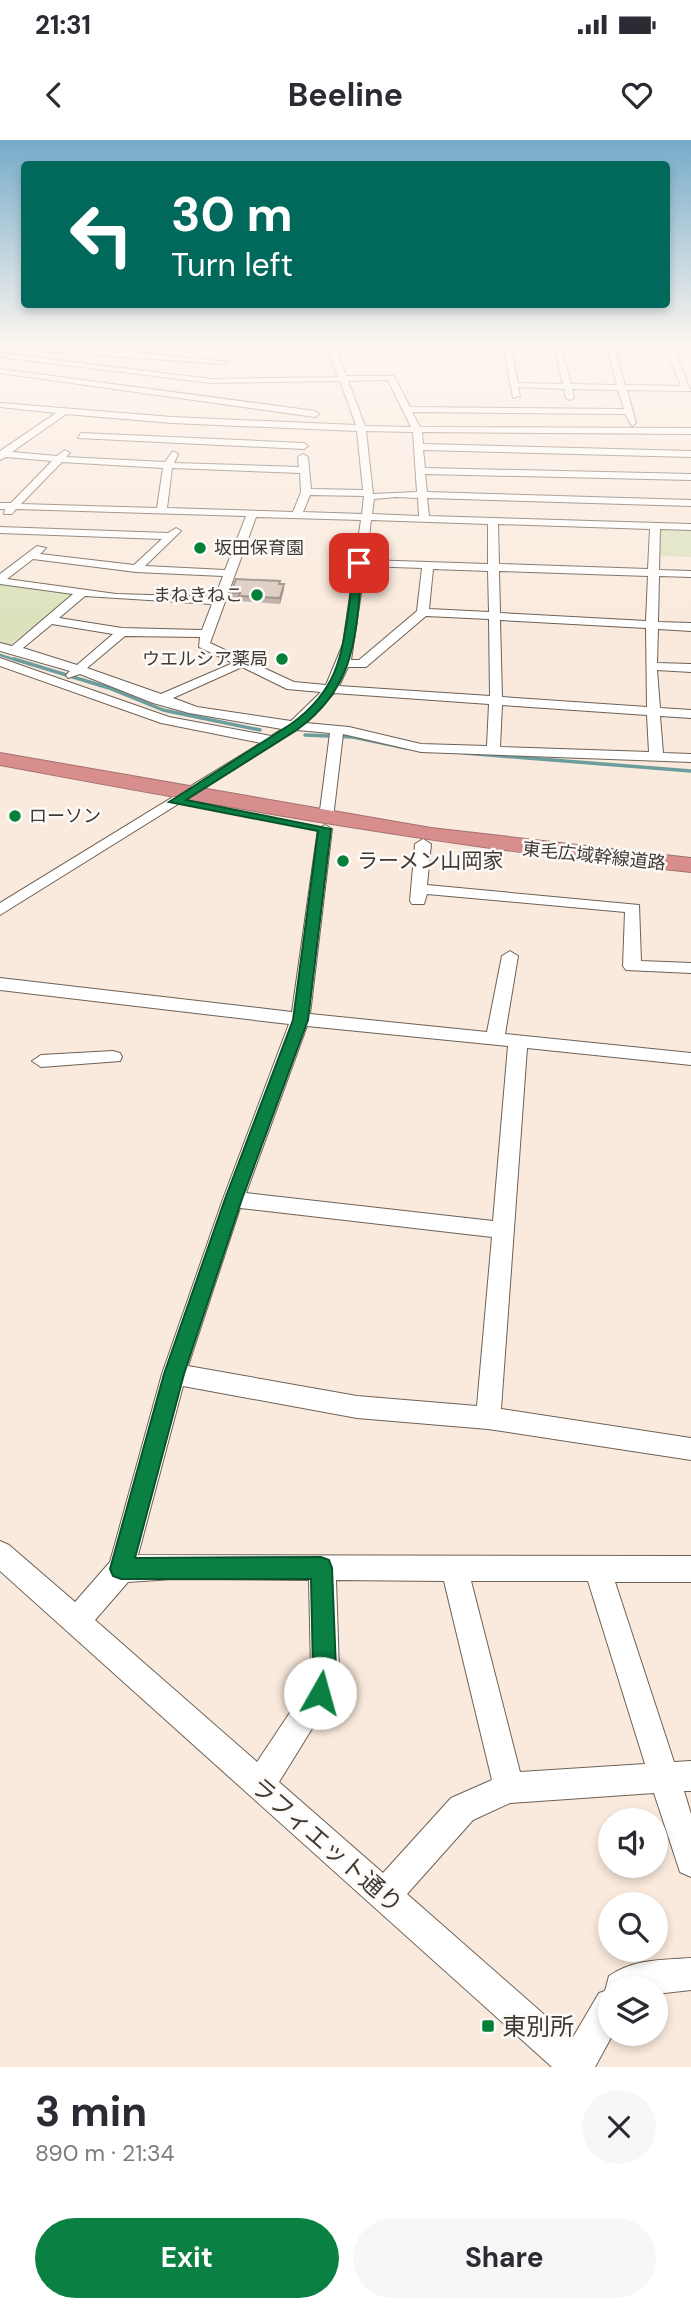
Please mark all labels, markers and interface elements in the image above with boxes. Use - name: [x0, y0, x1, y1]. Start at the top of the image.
- text: 21:31: [35, 8, 91, 42]
- text: Beeline: [288, 74, 403, 116]
- icon: back: [35, 76, 73, 114]
- icon: heart: [618, 76, 656, 114]
- text: 30 m: [171, 182, 293, 246]
- icon: left: [56, 189, 147, 280]
- text: Turn left: [171, 244, 293, 286]
- pin: [329, 533, 389, 593]
- place label: 坂田保育園: [214, 536, 304, 560]
- marker: 坂田保育園: [192, 540, 208, 556]
- icon: arrive: [340, 544, 378, 582]
- place label: まねきねこ: [153, 583, 243, 607]
- marker: まねきねこ: [249, 587, 265, 603]
- place label: ウエルシア薬局: [142, 647, 268, 671]
- marker: ウエルシア薬局: [274, 651, 290, 667]
- place label: ローソン: [29, 804, 101, 828]
- marker: ローソン: [7, 808, 23, 824]
- street label: 東毛広域幹線道路: [521, 837, 667, 875]
- place label: ラーメン山岡家: [357, 847, 503, 875]
- marker: ラーメン山岡家: [335, 853, 351, 869]
- position arrow: [283, 1656, 357, 1730]
- street label: ラフィエット通り: [245, 1770, 409, 1920]
- map controls: [598, 1808, 668, 2046]
- button: sound: [598, 1808, 668, 1878]
- button: search: [598, 1892, 668, 1962]
- button: layers: [598, 1976, 668, 2046]
- place label: 東別所: [502, 2011, 574, 2042]
- marker: 東別所: [480, 2018, 496, 2034]
- text: 3 min: [35, 2084, 147, 2139]
- button: close: [582, 2090, 656, 2164]
- text: 890 m · 21:34: [35, 2138, 175, 2168]
- button: Exit: [35, 2218, 339, 2298]
- button: Share: [353, 2218, 656, 2298]

